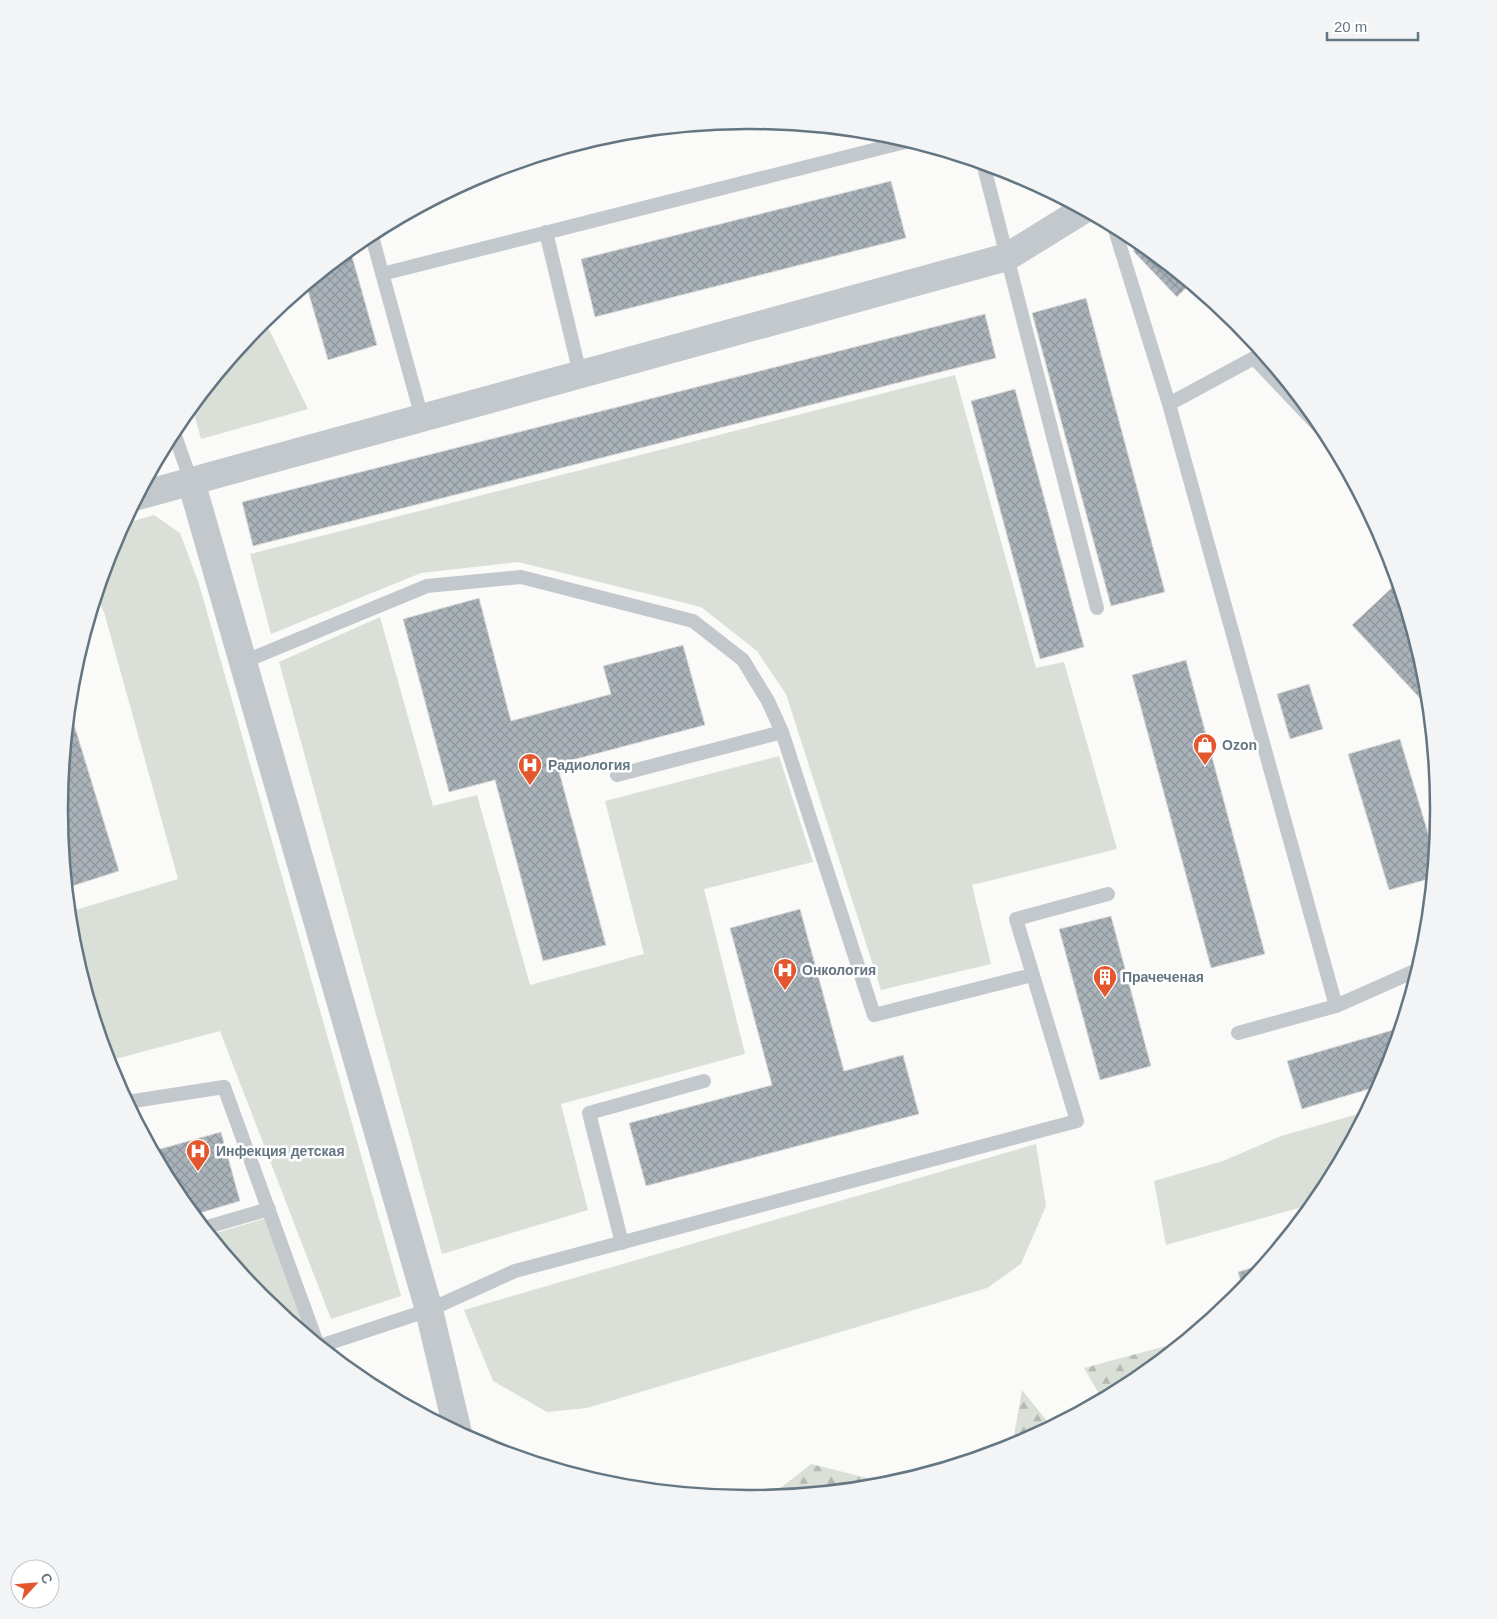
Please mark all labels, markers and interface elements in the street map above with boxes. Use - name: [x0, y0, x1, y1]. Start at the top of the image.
- scale bar: [1327, 10, 1418, 42]
- text: 20 m: [1334, 18, 1367, 35]
- shop icon: Ozon: [1192, 732, 1218, 766]
- place label: Ozon: [1222, 737, 1257, 753]
- hospital icon: Радиология: [517, 752, 543, 786]
- place label: Радиология: [548, 757, 631, 773]
- hospital icon: Онкология: [772, 957, 798, 991]
- place label: Онкология: [802, 962, 876, 978]
- building icon: Прачеченая: [1092, 964, 1118, 998]
- place label: Прачеченая: [1122, 969, 1204, 985]
- hospital icon: Инфекция детская: [185, 1138, 211, 1172]
- place label: Инфекция детская: [216, 1143, 345, 1159]
- north arrow: [10, 1559, 60, 1609]
- text: С: [37, 1570, 56, 1586]

